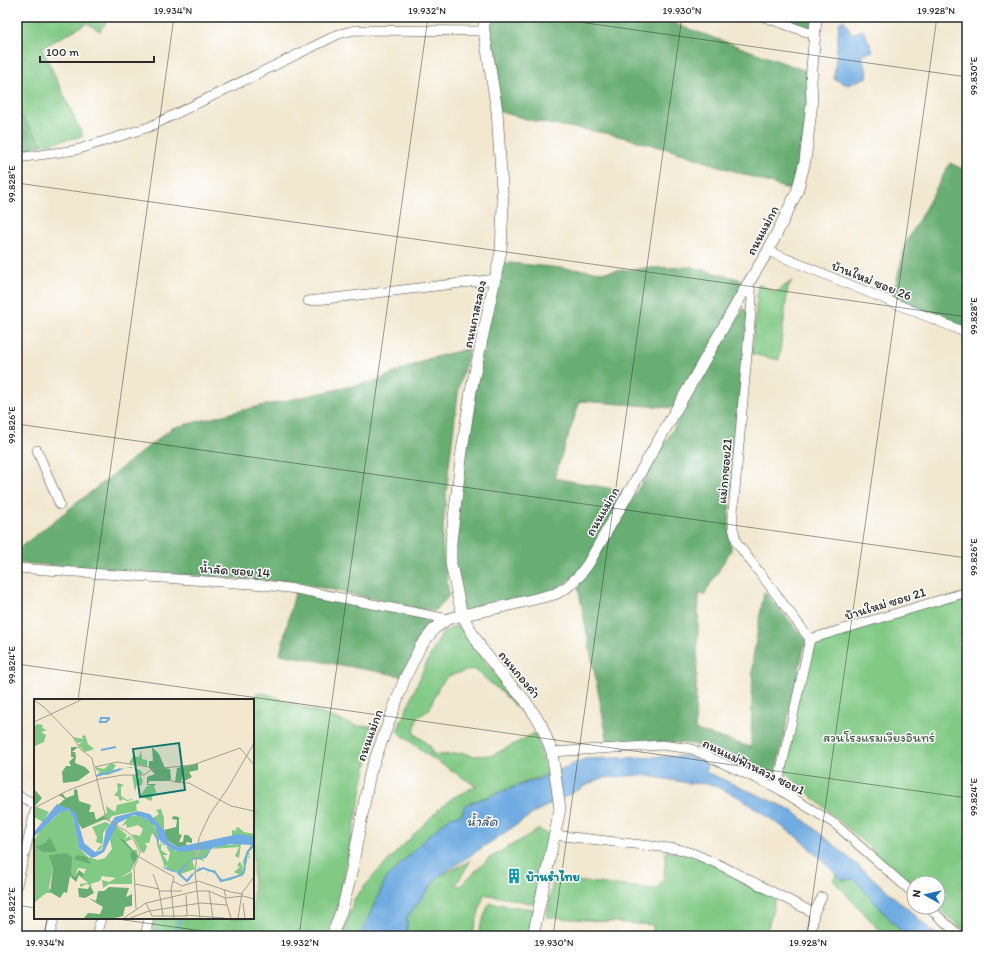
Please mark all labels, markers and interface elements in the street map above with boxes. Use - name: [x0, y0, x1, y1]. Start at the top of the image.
- text: 19.934°N: [154, 4, 193, 17]
- text: 19.932°N: [408, 4, 446, 17]
- text: 19.930°N: [663, 4, 702, 17]
- text: 19.928°N: [917, 4, 955, 17]
- scale bar: [40, 38, 154, 64]
- text: 100 m: [46, 45, 79, 59]
- text: 99.830°E: [967, 56, 980, 95]
- text: 99.828°E: [5, 165, 18, 203]
- street label: ถนนแม่กก: [743, 203, 782, 258]
- street label: บ้านใหม่ ซอย 26: [830, 258, 914, 303]
- street label: ถนนกาสะลอง: [460, 279, 489, 349]
- text: 99.828°E: [967, 297, 980, 335]
- text: 99.826°E: [5, 406, 18, 444]
- street label: แม่กกซอย21: [714, 438, 735, 504]
- street label: ถนนแม่กก: [582, 484, 622, 539]
- text: 99.826°E: [967, 538, 980, 576]
- street label: น้ำลัด ซอย 14: [199, 558, 271, 580]
- street label: บ้านใหม่ ซอย 21: [843, 584, 928, 623]
- text: 99.824°E: [5, 645, 18, 684]
- street label: ถนนกองคำ: [495, 648, 544, 701]
- inset map: [34, 699, 254, 919]
- street label: ถนนแม่กก: [353, 707, 386, 763]
- park label: สวนโรงแรมเวียงอินทร์: [823, 730, 935, 745]
- street label: ถนนแม่ฟ้าหลวง ซอย1: [700, 735, 807, 798]
- text: 99.824°E: [967, 777, 980, 816]
- water label: น้ำลัด: [466, 812, 498, 830]
- building icon: บ้านรำไทย: [505, 867, 523, 885]
- place label: บ้านรำไทย: [525, 869, 580, 884]
- north arrow: [906, 875, 946, 915]
- text: 99.822°E: [5, 887, 18, 925]
- text: N: [910, 889, 924, 898]
- text: 19.934°N: [26, 936, 65, 949]
- text: 19.932°N: [281, 936, 319, 949]
- text: 19.930°N: [535, 936, 574, 949]
- text: 19.928°N: [789, 936, 827, 949]

